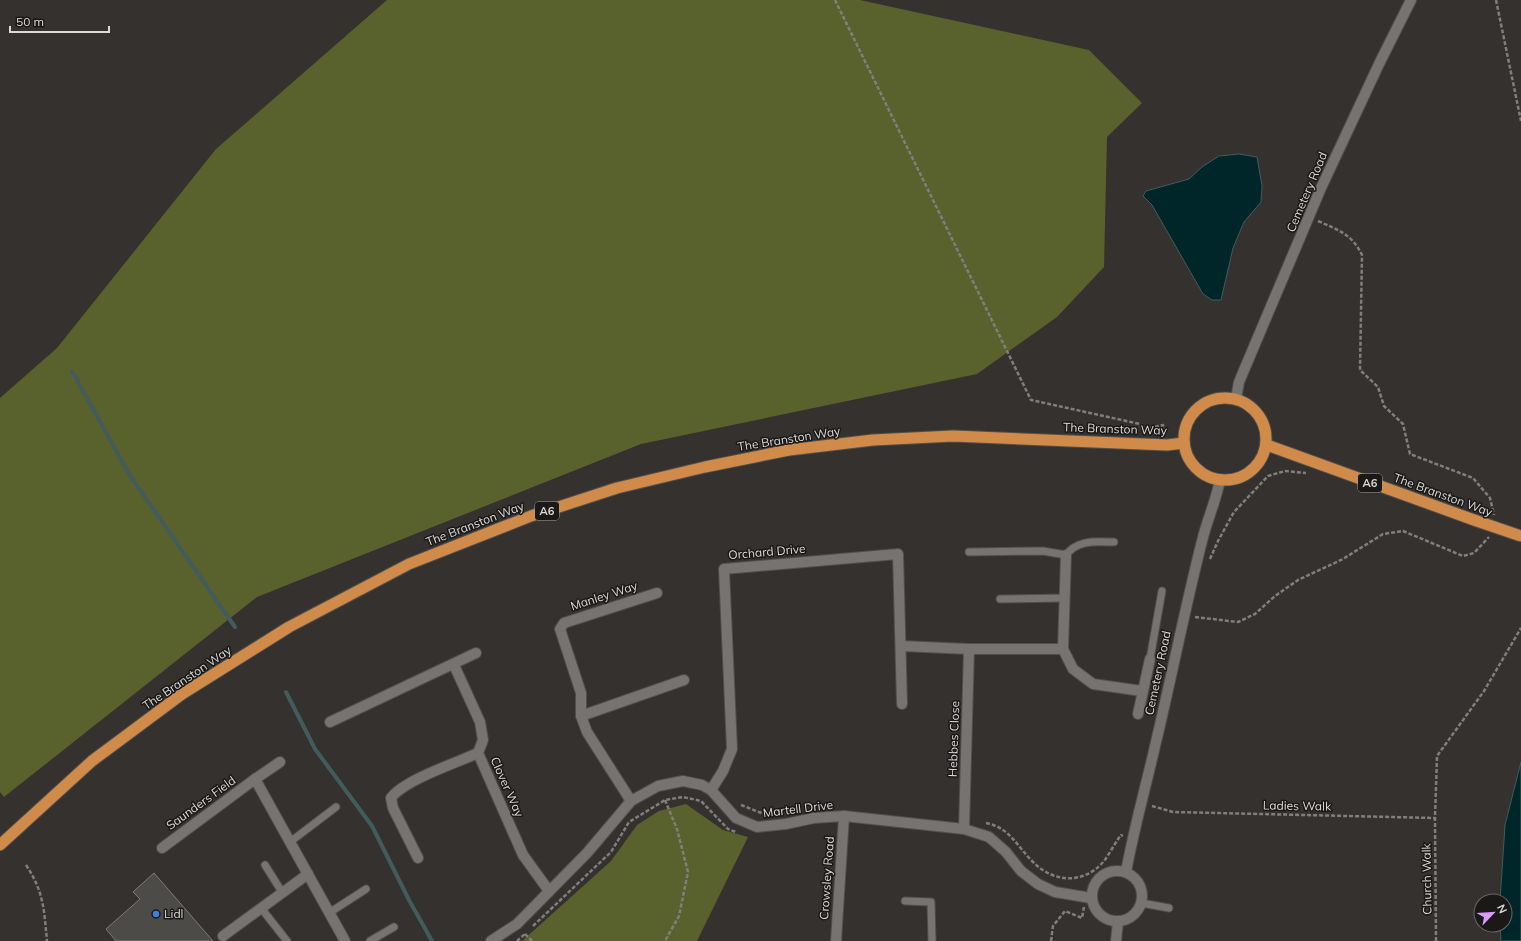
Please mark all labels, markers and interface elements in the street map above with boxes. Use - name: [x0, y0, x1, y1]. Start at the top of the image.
- scale bar: [10, 8, 109, 34]
- text: 50 m: [16, 14, 44, 29]
- street label: Cemetery Road: [1283, 149, 1330, 234]
- street label: The Branston Way: [1063, 419, 1168, 438]
- street label: The Branston Way: [736, 423, 842, 454]
- street label: The Branston Way: [1392, 470, 1495, 520]
- road number: A6: [1358, 474, 1382, 492]
- street label: The Branston Way: [424, 498, 527, 549]
- road number: A6: [535, 502, 559, 520]
- street label: Orchard Drive: [728, 541, 806, 562]
- street label: Manley Way: [568, 577, 640, 613]
- street label: Cemetery Road: [1141, 629, 1174, 716]
- street label: The Branston Way: [139, 642, 234, 713]
- street label: Hebbes Close: [945, 701, 962, 777]
- street label: Clover Way: [488, 754, 528, 820]
- street label: Saunders Field: [163, 772, 238, 833]
- street label: Martell Drive: [762, 797, 834, 820]
- street label: Ladies Walk: [1263, 797, 1332, 814]
- street label: Crowsley Road: [816, 836, 837, 920]
- street label: Church Walk: [1418, 842, 1435, 915]
- north arrow: [1473, 893, 1513, 933]
- text: N: [1494, 902, 1510, 915]
- place label: Lidl: [164, 906, 183, 921]
- marker: Lidl: [151, 909, 161, 919]

